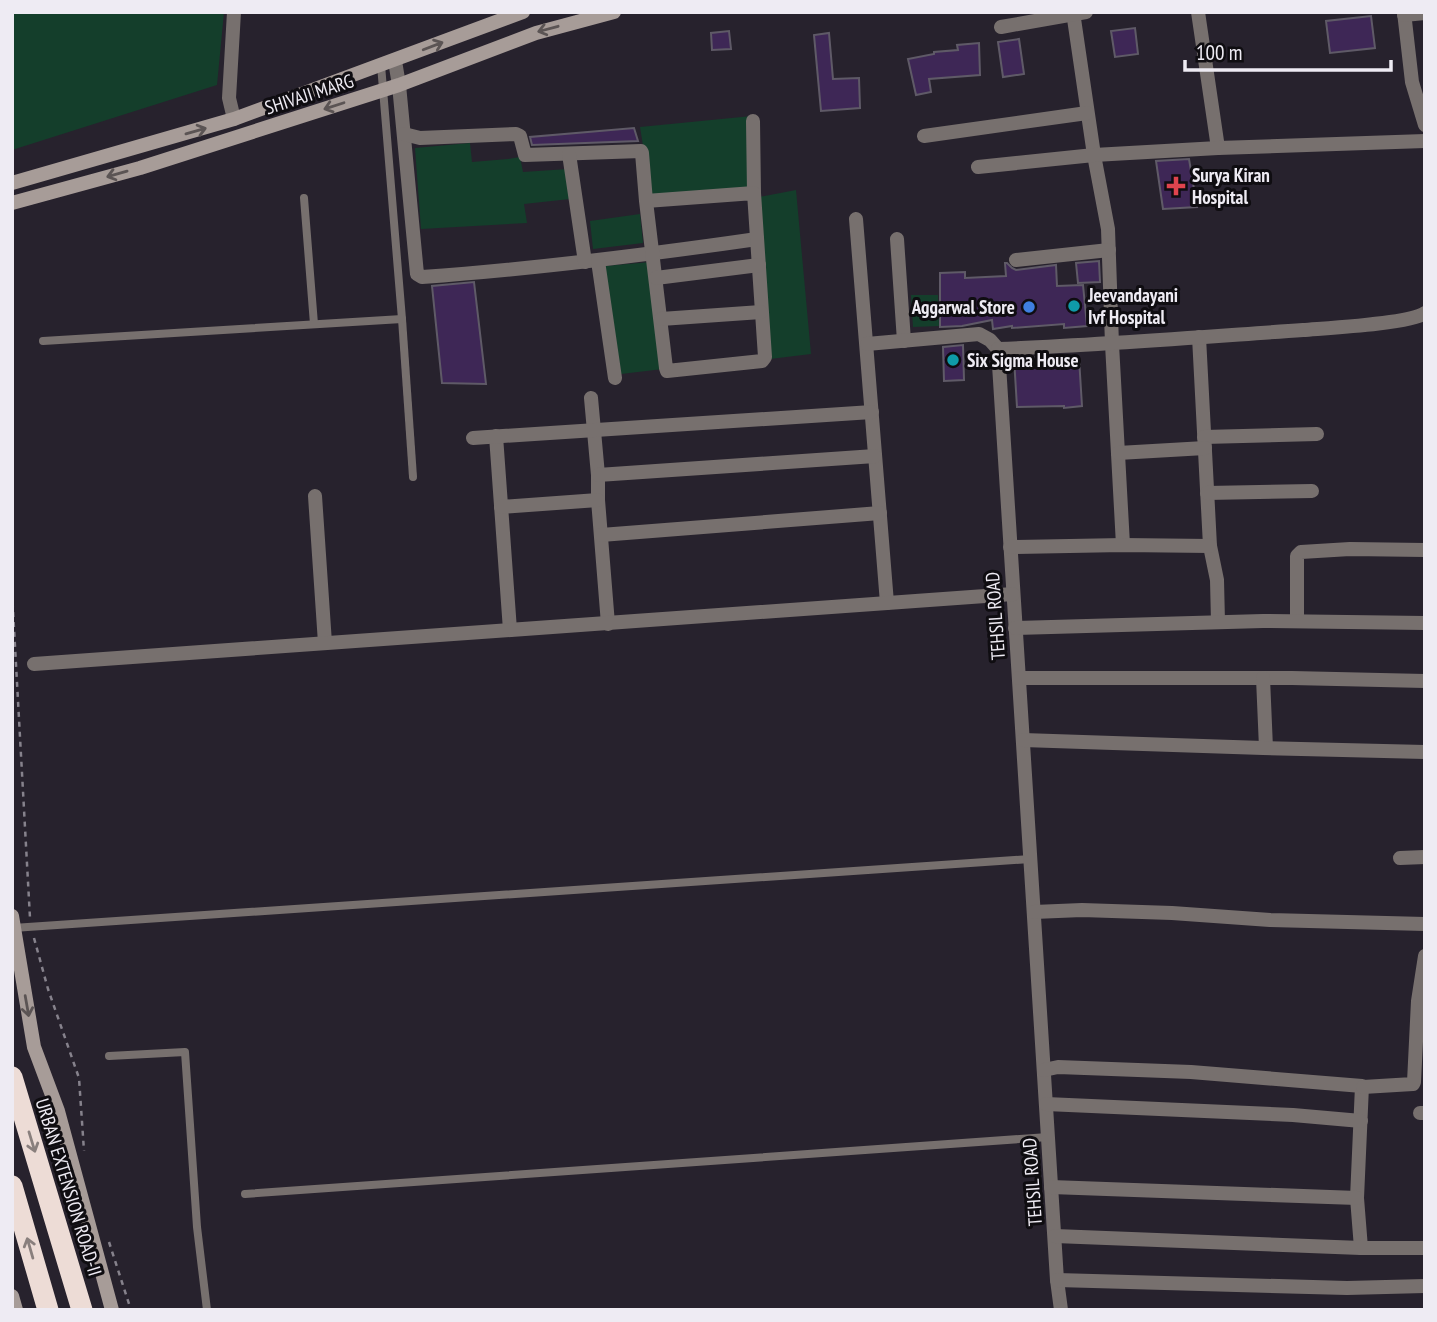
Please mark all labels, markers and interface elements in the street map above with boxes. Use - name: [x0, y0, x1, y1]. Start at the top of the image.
- one-way arrow: [537, 24, 559, 37]
- scale bar: [1185, 28, 1392, 72]
- one-way arrow: [422, 39, 444, 51]
- text: 100 m: [1196, 39, 1242, 66]
- street label: SHIVAJI MARG: [262, 68, 356, 120]
- one-way arrow: [323, 100, 345, 113]
- one-way arrow: [185, 123, 207, 136]
- place label: Surya Kiran Hospital: [1192, 163, 1270, 209]
- one-way arrow: [106, 169, 128, 182]
- marker: Surya Kiran Hospital: [1166, 176, 1186, 196]
- place label: Jeevandayani Ivf Hospital: [1087, 283, 1178, 329]
- place label: Aggarwal Store: [911, 295, 1015, 319]
- marker: Jeevandayani Ivf Hospital: [1066, 298, 1082, 314]
- marker: Aggarwal Store: [1021, 299, 1037, 315]
- place label: Six Sigma House: [967, 348, 1079, 372]
- marker: Six Sigma House: [945, 352, 961, 368]
- street label: TEHSIL ROAD: [980, 571, 1010, 661]
- one-way arrow: [21, 994, 34, 1016]
- street label: URBAN EXTENSION ROAD-II: [31, 1095, 107, 1279]
- one-way arrow: [27, 1131, 40, 1153]
- street label: TEHSIL ROAD: [1017, 1137, 1047, 1227]
- one-way arrow: [23, 1237, 36, 1259]

